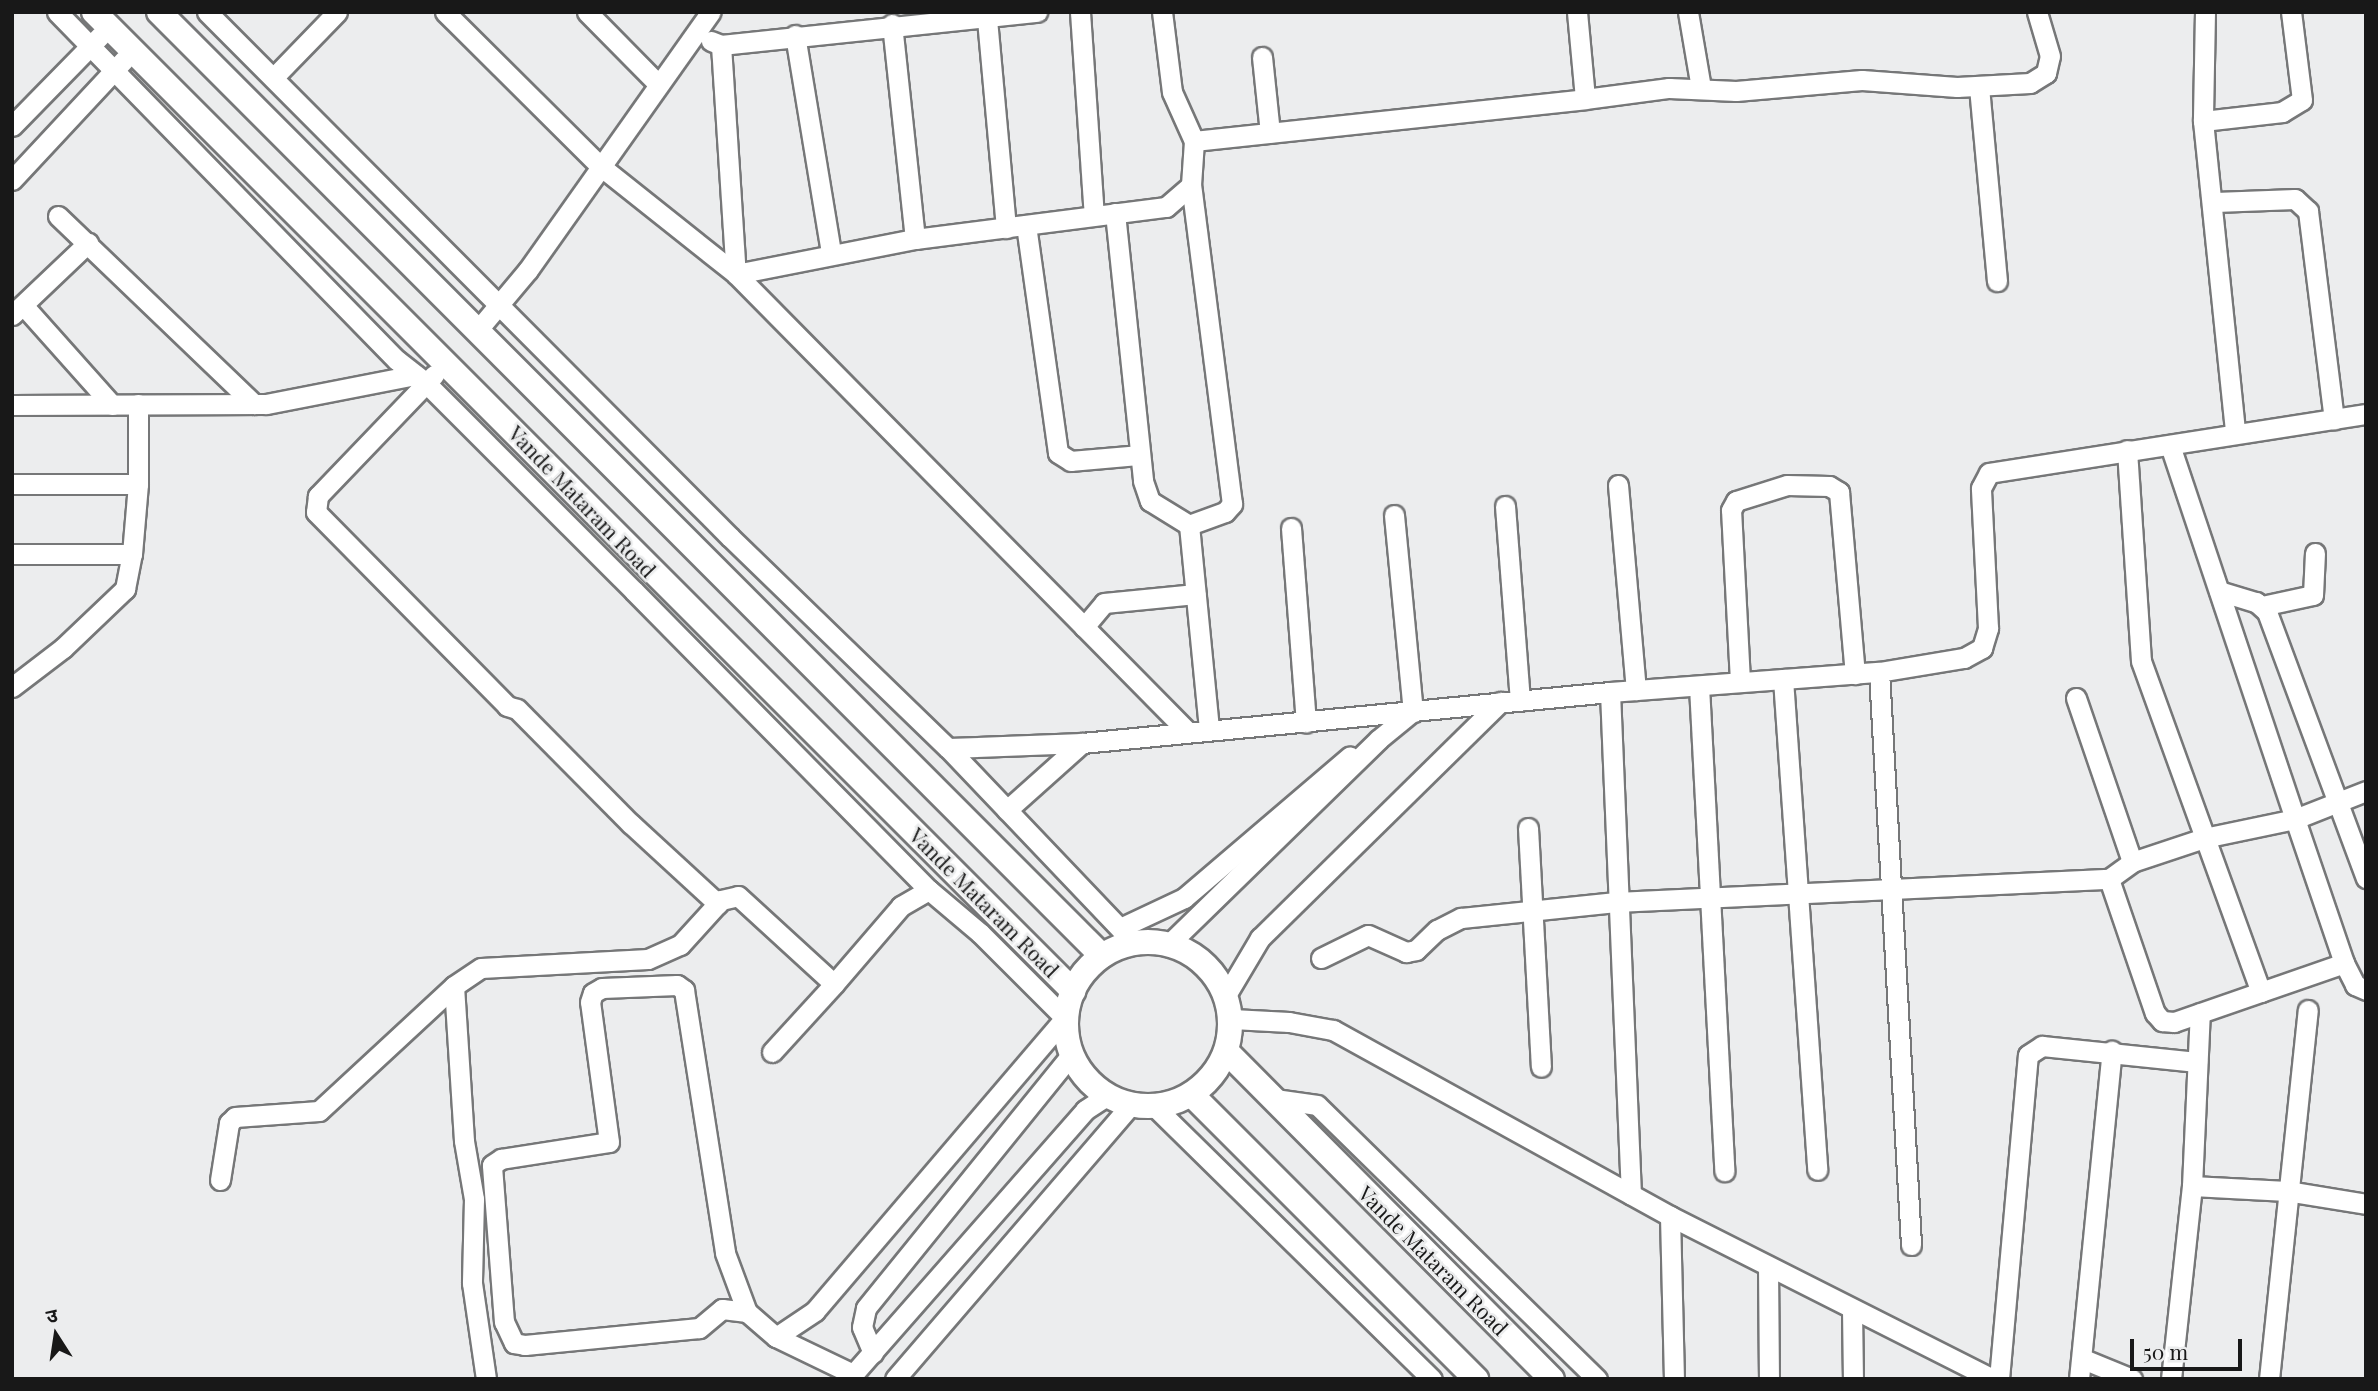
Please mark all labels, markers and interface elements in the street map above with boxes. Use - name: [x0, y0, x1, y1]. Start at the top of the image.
- street label: Vande Mataram Road: [504, 420, 662, 582]
- street label: Vande Mataram Road: [905, 822, 1065, 982]
- street label: Vande Mataram Road: [1354, 1180, 1514, 1340]
- north arrow: [21, 1300, 91, 1370]
- text: उ: [43, 1301, 60, 1328]
- scale bar: [2133, 1324, 2245, 1368]
- text: 50 m: [2143, 1337, 2188, 1365]

